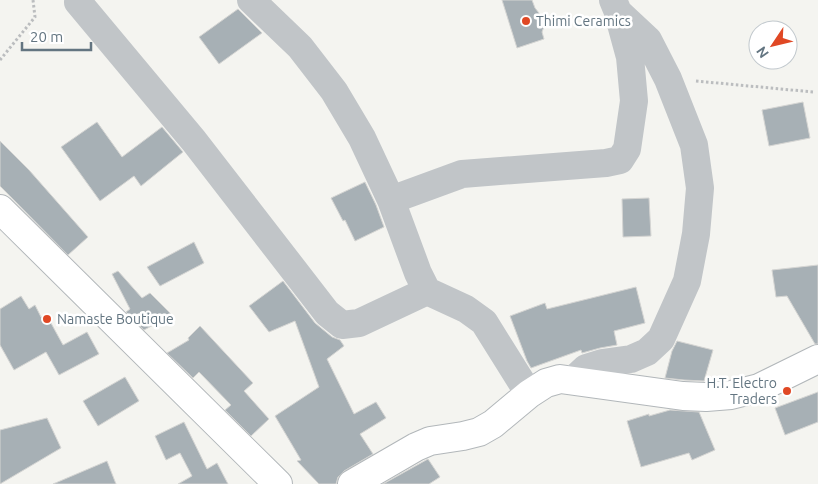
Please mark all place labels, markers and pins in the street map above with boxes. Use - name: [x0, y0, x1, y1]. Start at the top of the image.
- place label: Thimi Ceramics: [536, 13, 631, 29]
- marker: Thimi Ceramics: [520, 15, 532, 27]
- place label: Namaste Boutique: [57, 311, 174, 327]
- marker: Namaste Boutique: [41, 313, 53, 325]
- place label: H.T. Electro Traders: [706, 375, 777, 407]
- marker: H.T. Electro Traders: [781, 385, 793, 397]

